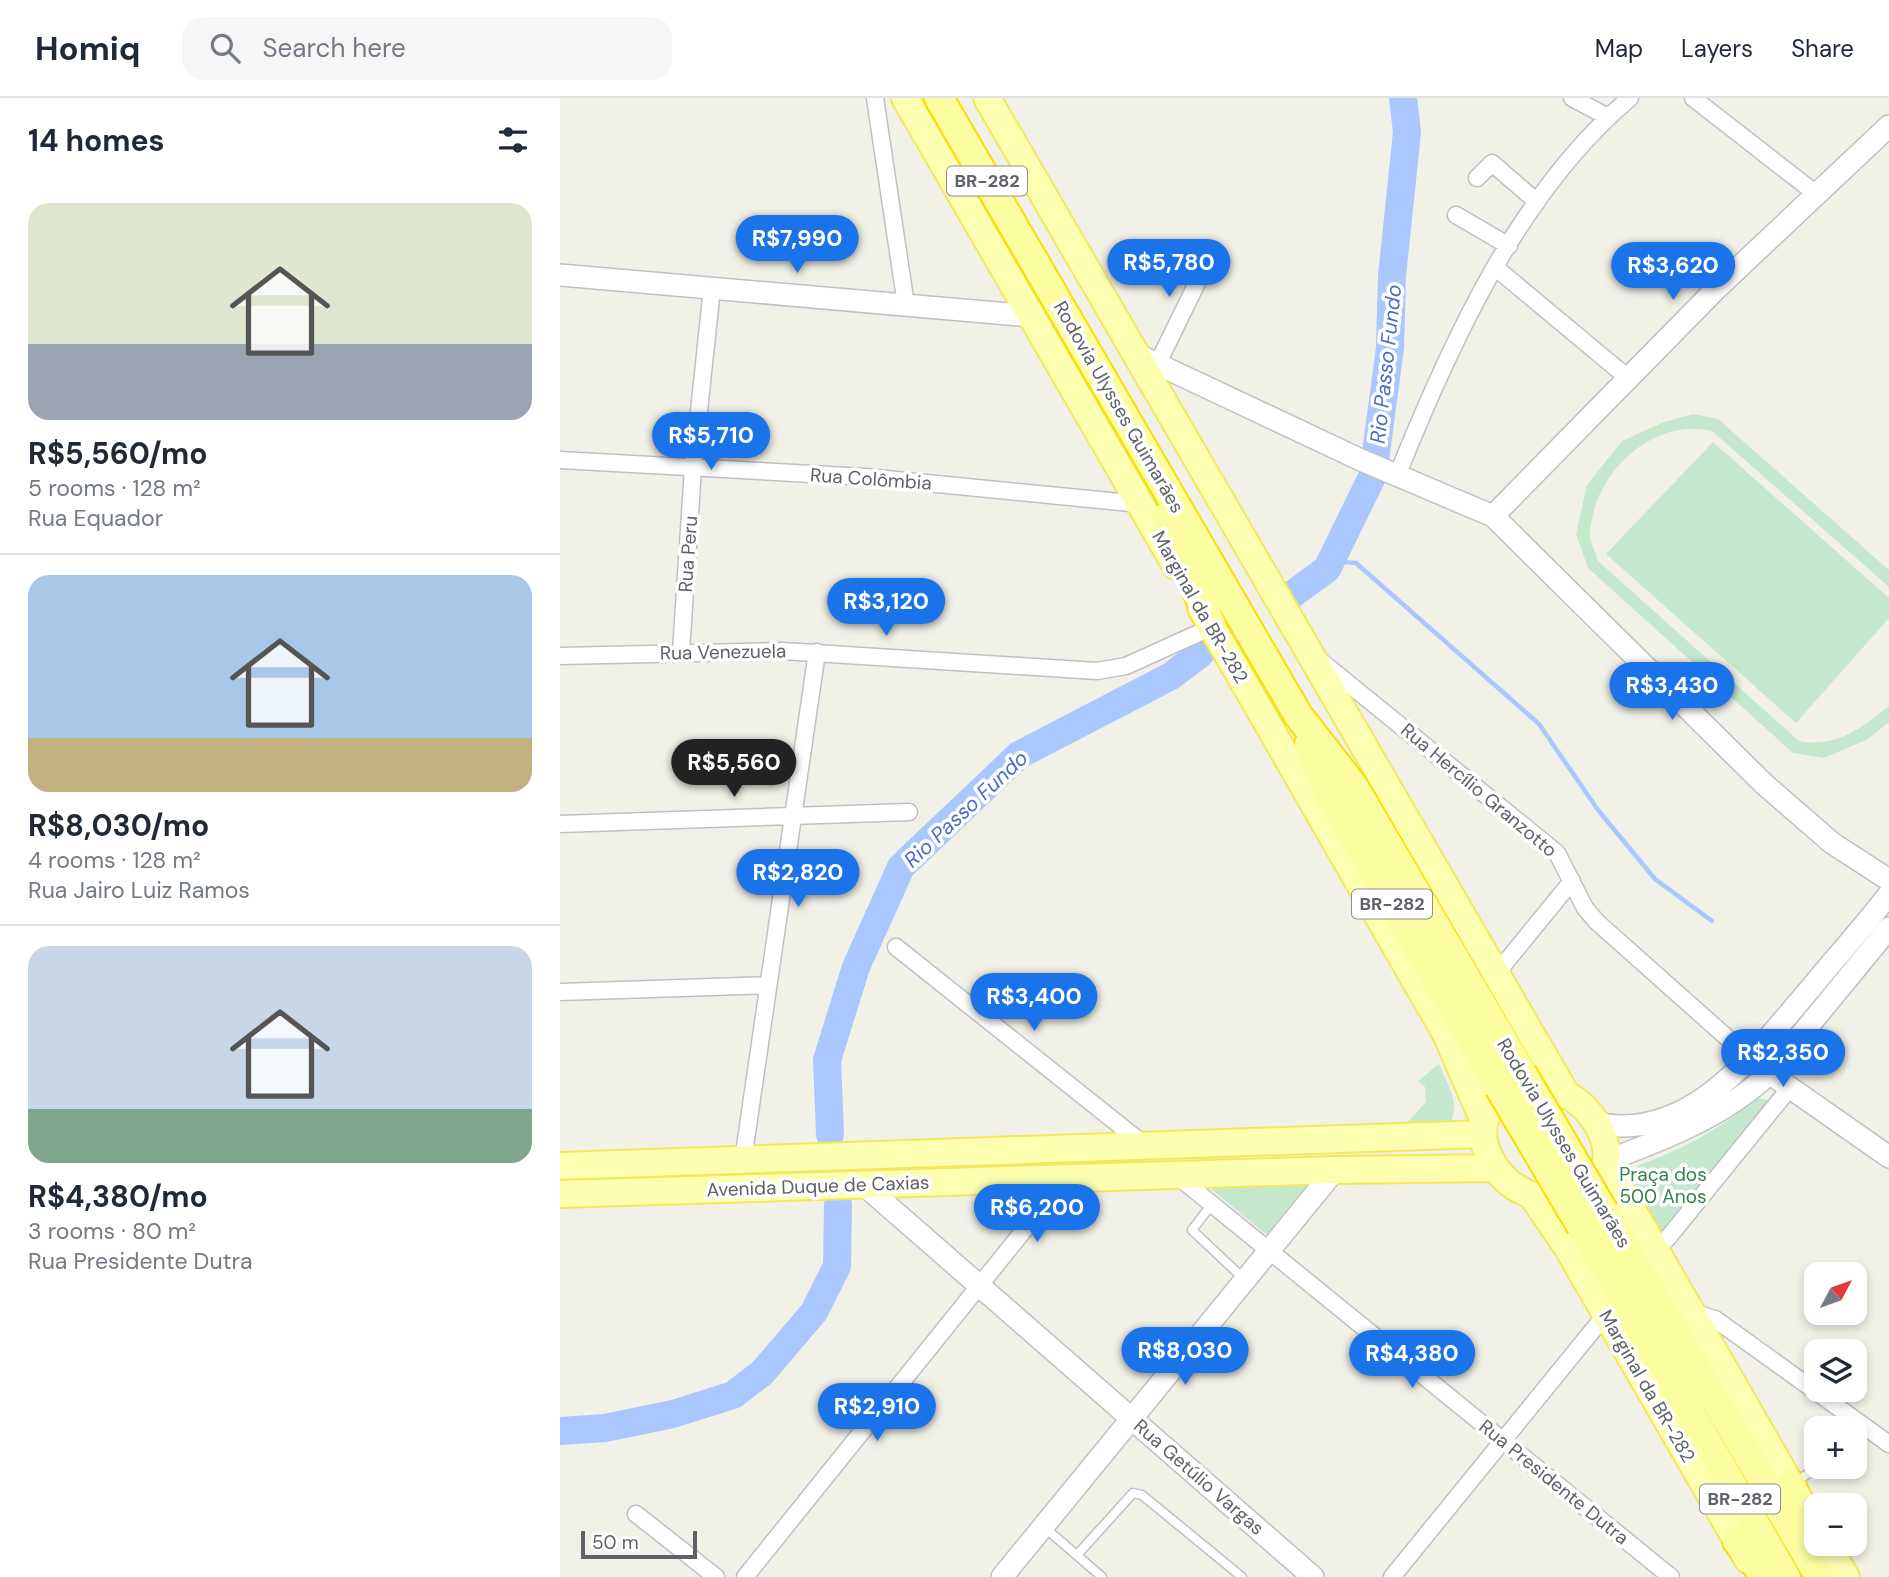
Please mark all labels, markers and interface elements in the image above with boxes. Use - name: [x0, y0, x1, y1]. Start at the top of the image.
- search box: [182, 17, 672, 80]
- text: Homiq: [35, 27, 140, 70]
- icon: search: [206, 29, 244, 67]
- text: Search here: [262, 31, 406, 65]
- text: Map: [1595, 33, 1643, 64]
- text: Layers: [1681, 33, 1753, 64]
- text: Share: [1791, 33, 1854, 64]
- text: 14 homes: [28, 121, 165, 160]
- icon: filters: [494, 121, 532, 159]
- road number: BR-282: [947, 166, 1027, 196]
- pin: R$7,990: [732, 216, 862, 275]
- text: R$7,990: [752, 223, 842, 253]
- pin: R$5,780: [1104, 240, 1234, 299]
- pin: R$3,620: [1608, 242, 1738, 302]
- text: R$5,780: [1123, 247, 1215, 277]
- icon: home: [217, 248, 343, 374]
- text: R$3,620: [1627, 250, 1719, 280]
- water label: Rio Passo Fundo: [1364, 283, 1408, 445]
- street label: Rodovia Ulysses Guimarães: [1048, 297, 1190, 517]
- pin: R$5,710: [646, 412, 776, 472]
- text: R$5,710: [668, 420, 754, 450]
- text: R$5,560/mo: [28, 434, 207, 473]
- street label: Rua Colômbia: [809, 462, 933, 496]
- text: 5 rooms · 128 m²: [28, 473, 201, 503]
- text: Rua Equador: [28, 503, 163, 533]
- street label: Rua Peru: [673, 515, 703, 593]
- street label: Marginal da BR-282: [1146, 526, 1254, 688]
- pin: R$3,120: [821, 578, 951, 638]
- text: R$3,120: [843, 586, 929, 616]
- icon: home: [217, 620, 343, 746]
- street label: Rua Venezuela: [660, 638, 786, 666]
- pin: R$3,430: [1607, 662, 1737, 722]
- text: R$3,430: [1626, 670, 1718, 700]
- street label: Rua Hercílio Granzotto: [1396, 717, 1562, 863]
- pin: R$5,560: [669, 740, 799, 799]
- water label: Rio Passo Fundo: [898, 744, 1034, 874]
- text: R$5,560: [687, 747, 781, 777]
- text: R$8,030/mo: [28, 806, 209, 845]
- text: 4 rooms · 128 m²: [28, 845, 200, 875]
- pin: R$2,820: [733, 850, 863, 909]
- text: R$2,820: [752, 857, 844, 887]
- text: Rua Jairo Luiz Ramos: [28, 875, 250, 905]
- road number: BR-282: [1352, 890, 1432, 918]
- pin: R$3,400: [969, 974, 1099, 1033]
- text: R$3,400: [986, 981, 1082, 1011]
- icon: home: [217, 991, 343, 1117]
- pin: R$2,350: [1718, 1030, 1848, 1089]
- street label: Rodovia Ulysses Guimarães: [1491, 1033, 1637, 1253]
- text: R$2,350: [1737, 1037, 1829, 1067]
- park label: Praça dos 500 Anos: [1619, 1162, 1707, 1209]
- street label: Avenida Duque de Caxias: [706, 1170, 930, 1202]
- text: R$4,380/mo: [28, 1177, 208, 1216]
- pin: R$6,200: [972, 1184, 1102, 1244]
- text: R$6,200: [990, 1192, 1084, 1222]
- text: 3 rooms · 80 m²: [28, 1216, 196, 1246]
- text: Rua Presidente Dutra: [28, 1246, 253, 1276]
- north arrow: [1804, 1262, 1867, 1325]
- map controls: [1804, 1262, 1867, 1556]
- street label: Marginal da BR-282: [1593, 1305, 1701, 1467]
- pin: R$8,030: [1120, 1328, 1250, 1387]
- pin: R$4,380: [1347, 1330, 1477, 1390]
- text: R$8,030: [1138, 1335, 1232, 1365]
- text: R$4,380: [1365, 1338, 1459, 1368]
- button: layers: [1804, 1339, 1867, 1402]
- pin: R$2,910: [812, 1384, 942, 1443]
- text: R$2,910: [834, 1391, 920, 1421]
- street label: Rua Getúlio Vargas: [1128, 1413, 1270, 1541]
- street label: Rua Presidente Dutra: [1474, 1414, 1634, 1550]
- button: +: [1804, 1416, 1867, 1479]
- road number: BR-282: [1700, 1484, 1780, 1514]
- button: −: [1804, 1493, 1867, 1556]
- scale bar: [581, 1528, 696, 1560]
- text: 50 m: [592, 1530, 639, 1555]

